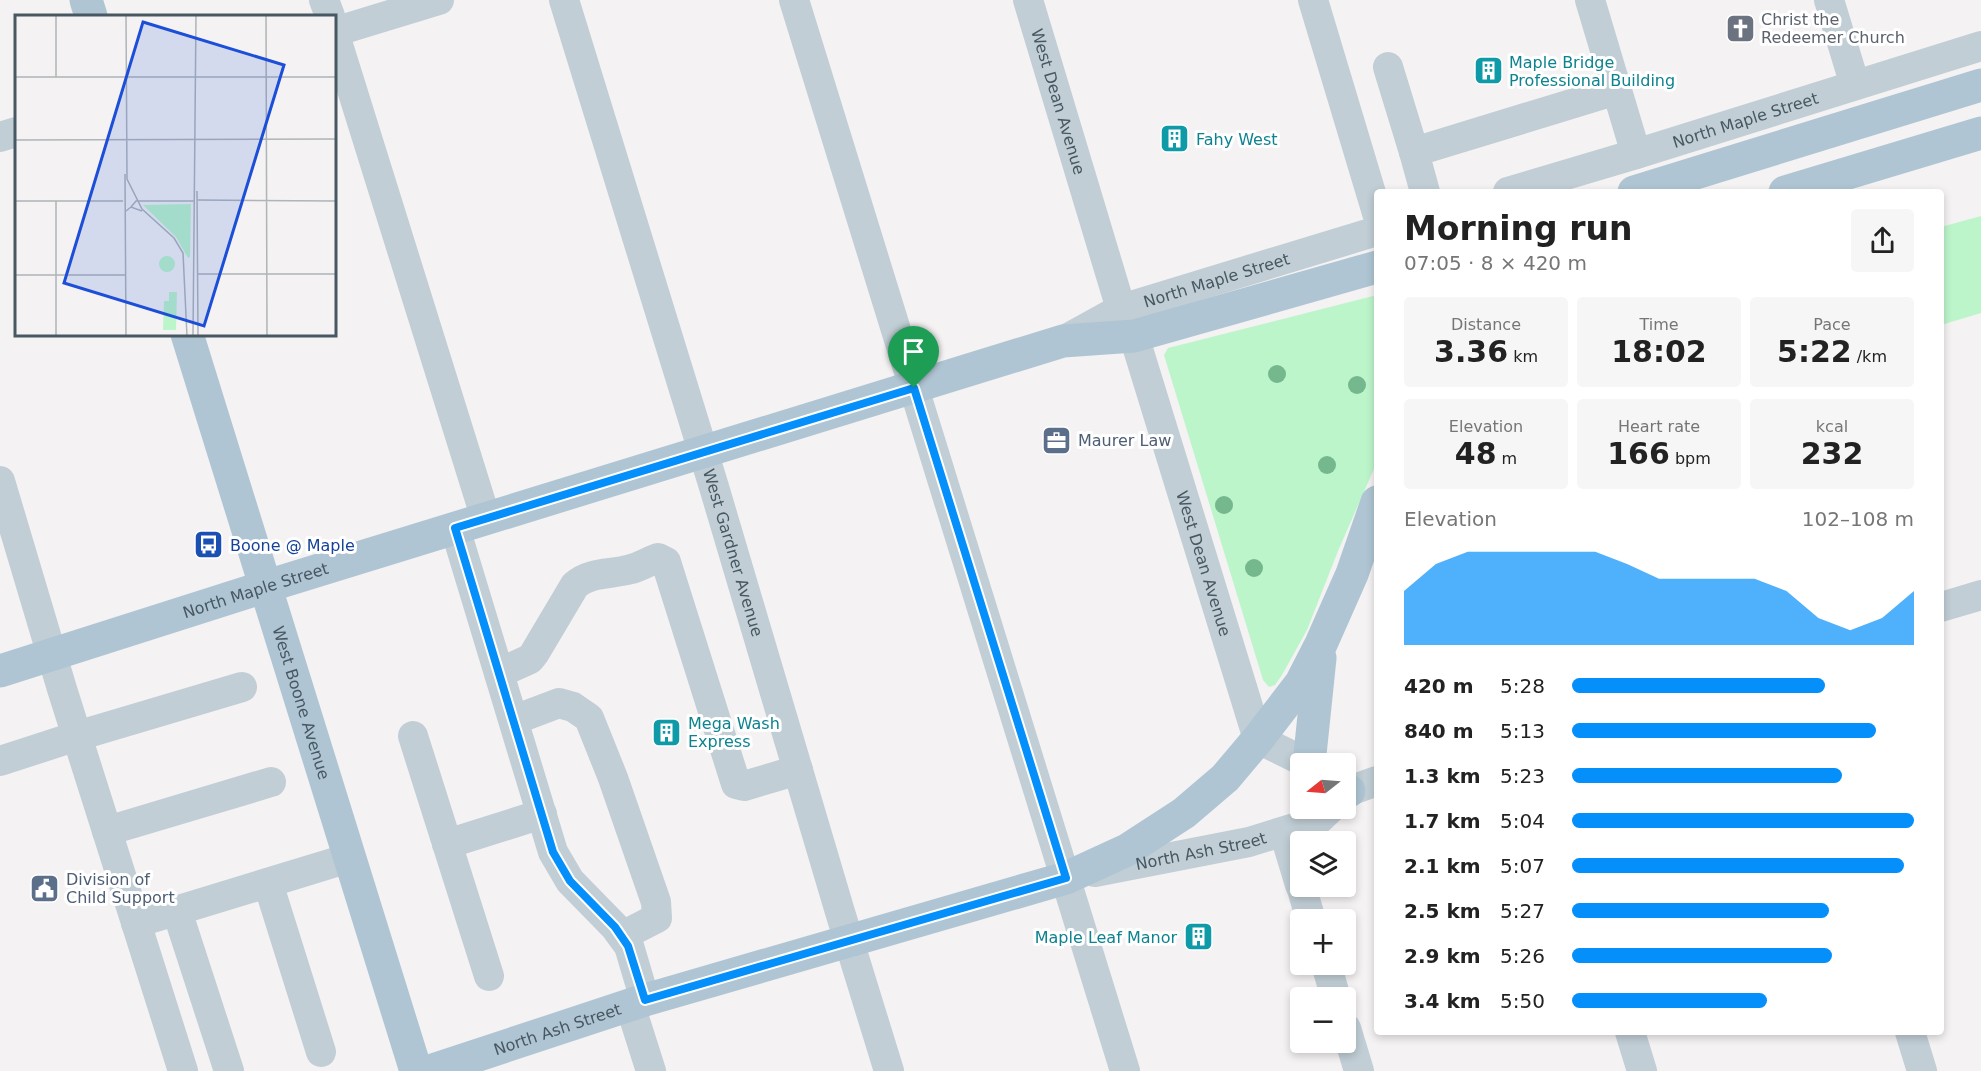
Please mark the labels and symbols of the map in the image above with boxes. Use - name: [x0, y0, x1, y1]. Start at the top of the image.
- place label: Christ the Redeemer Church: [1761, 10, 1905, 47]
- church icon: Christ the Redeemer Church: [1724, 12, 1756, 44]
- inset map: [15, 15, 336, 336]
- street label: West Dean Avenue: [1028, 26, 1089, 177]
- place label: Maple Bridge Professional Building: [1509, 53, 1675, 90]
- building icon: Maple Bridge Professional Building: [1472, 55, 1504, 87]
- street label: North Maple Street: [1670, 88, 1820, 152]
- building icon: Fahy West: [1159, 123, 1191, 155]
- place label: Fahy West: [1196, 130, 1278, 149]
- street label: North Maple Street: [1141, 249, 1292, 311]
- pin: [888, 326, 939, 388]
- office icon: Maurer Law: [1041, 424, 1073, 456]
- place label: Maurer Law: [1078, 431, 1171, 450]
- street label: West Gardner Avenue: [699, 466, 767, 639]
- street label: West Dean Avenue: [1173, 488, 1235, 638]
- bus stop icon: Boone @ Maple: [193, 529, 225, 561]
- place label: Boone @ Maple: [230, 536, 355, 555]
- street label: North Maple Street: [180, 558, 331, 622]
- street label: West Boone Avenue: [269, 624, 334, 782]
- place label: Mega Wash Express: [688, 714, 780, 751]
- building icon: Mega Wash Express: [651, 716, 683, 748]
- north arrow: [1290, 753, 1356, 819]
- street label: North Ash Street: [1134, 828, 1269, 873]
- place label: Division of Child Support: [66, 870, 175, 907]
- public building icon: Division of Child Support: [29, 872, 61, 904]
- building icon: Maple Leaf Manor: [1182, 921, 1214, 953]
- place label: Maple Leaf Manor: [1035, 928, 1177, 947]
- street label: North Ash Street: [491, 999, 623, 1059]

